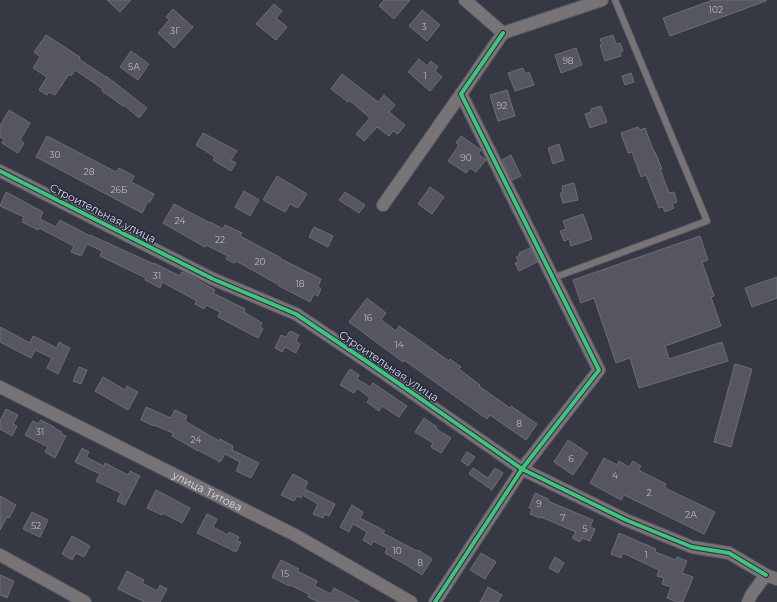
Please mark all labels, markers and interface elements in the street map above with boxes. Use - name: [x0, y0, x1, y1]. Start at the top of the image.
- house number: 102: [709, 4, 723, 15]
- house number: 3: [421, 21, 427, 32]
- house number: 3Г: [170, 25, 181, 36]
- house number: 98: [562, 55, 574, 66]
- house number: 5А: [128, 61, 140, 72]
- house number: 1: [423, 70, 427, 81]
- house number: 92: [497, 100, 507, 111]
- house number: 30: [49, 149, 61, 160]
- house number: 90: [460, 152, 472, 163]
- house number: 28: [84, 166, 95, 177]
- street label: Строительная улица: [47, 180, 159, 246]
- house number: 26Б: [110, 184, 128, 195]
- house number: 24: [175, 215, 185, 226]
- house number: 22: [215, 234, 225, 245]
- house number: 20: [254, 256, 266, 267]
- house number: 31: [153, 270, 161, 281]
- house number: 18: [296, 278, 305, 289]
- house number: 16: [364, 312, 373, 323]
- street label: Строительная улица: [336, 327, 442, 405]
- house number: 14: [394, 339, 404, 350]
- house number: 8: [516, 418, 522, 429]
- house number: 31: [36, 426, 44, 437]
- house number: 24: [191, 434, 201, 445]
- house number: 6: [568, 453, 574, 464]
- street label: улица Титова: [169, 467, 245, 514]
- house number: 4: [612, 470, 618, 481]
- house number: 2: [646, 487, 652, 498]
- house number: 9: [536, 498, 542, 509]
- house number: 2А: [685, 509, 697, 520]
- house number: 7: [560, 512, 566, 523]
- house number: 52: [31, 520, 41, 531]
- house number: 5: [582, 523, 588, 534]
- house number: 10: [392, 545, 402, 556]
- house number: 1: [644, 549, 648, 560]
- house number: 8: [417, 557, 423, 568]
- house number: 15: [281, 568, 289, 579]

